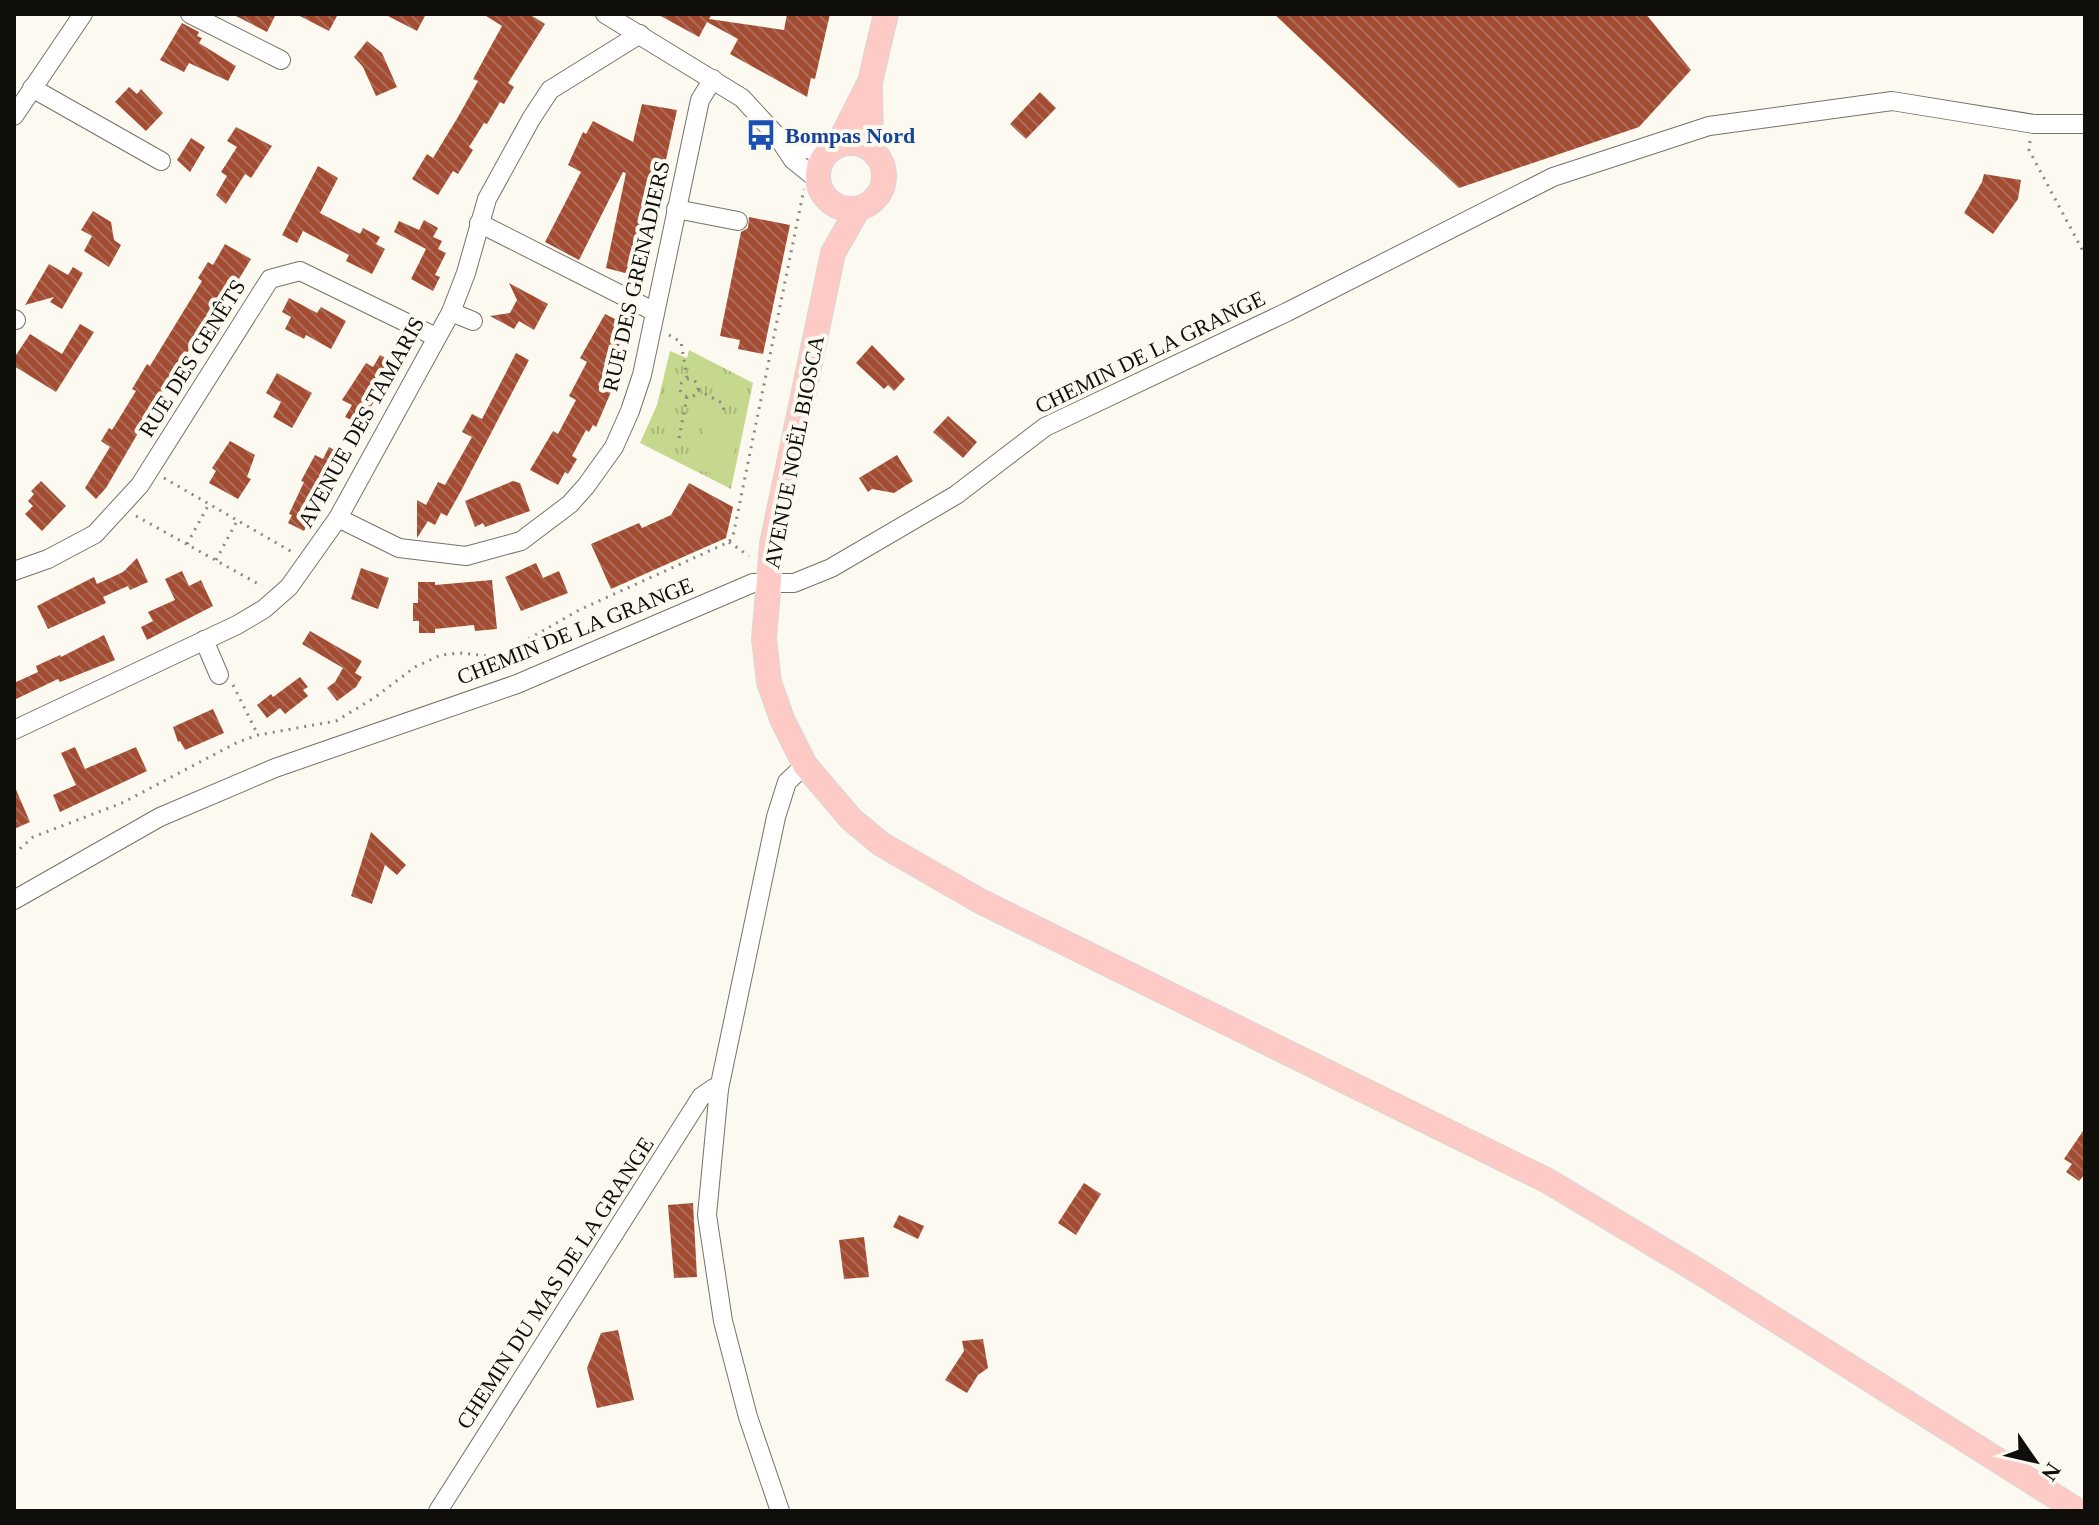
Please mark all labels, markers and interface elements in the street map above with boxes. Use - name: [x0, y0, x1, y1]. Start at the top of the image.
- bus stop icon: Bompas Nord: [744, 118, 778, 152]
- place label: Bompas Nord: [785, 123, 915, 148]
- street label: RUE DES GRENADIERS: [597, 158, 675, 394]
- street label: RUE DES GENÊTS: [133, 275, 251, 441]
- street label: CHEMIN DE LA GRANGE: [1031, 285, 1269, 419]
- street label: AVENUE DES TAMARIS: [293, 312, 429, 532]
- street label: AVENUE NOËL BIOSCA: [759, 333, 829, 571]
- street label: CHEMIN DE LA GRANGE: [453, 572, 697, 690]
- street label: CHEMIN DU MAS DE LA GRANGE: [451, 1132, 659, 1434]
- north arrow: [1995, 1421, 2075, 1501]
- text: N: [2036, 1458, 2066, 1486]

